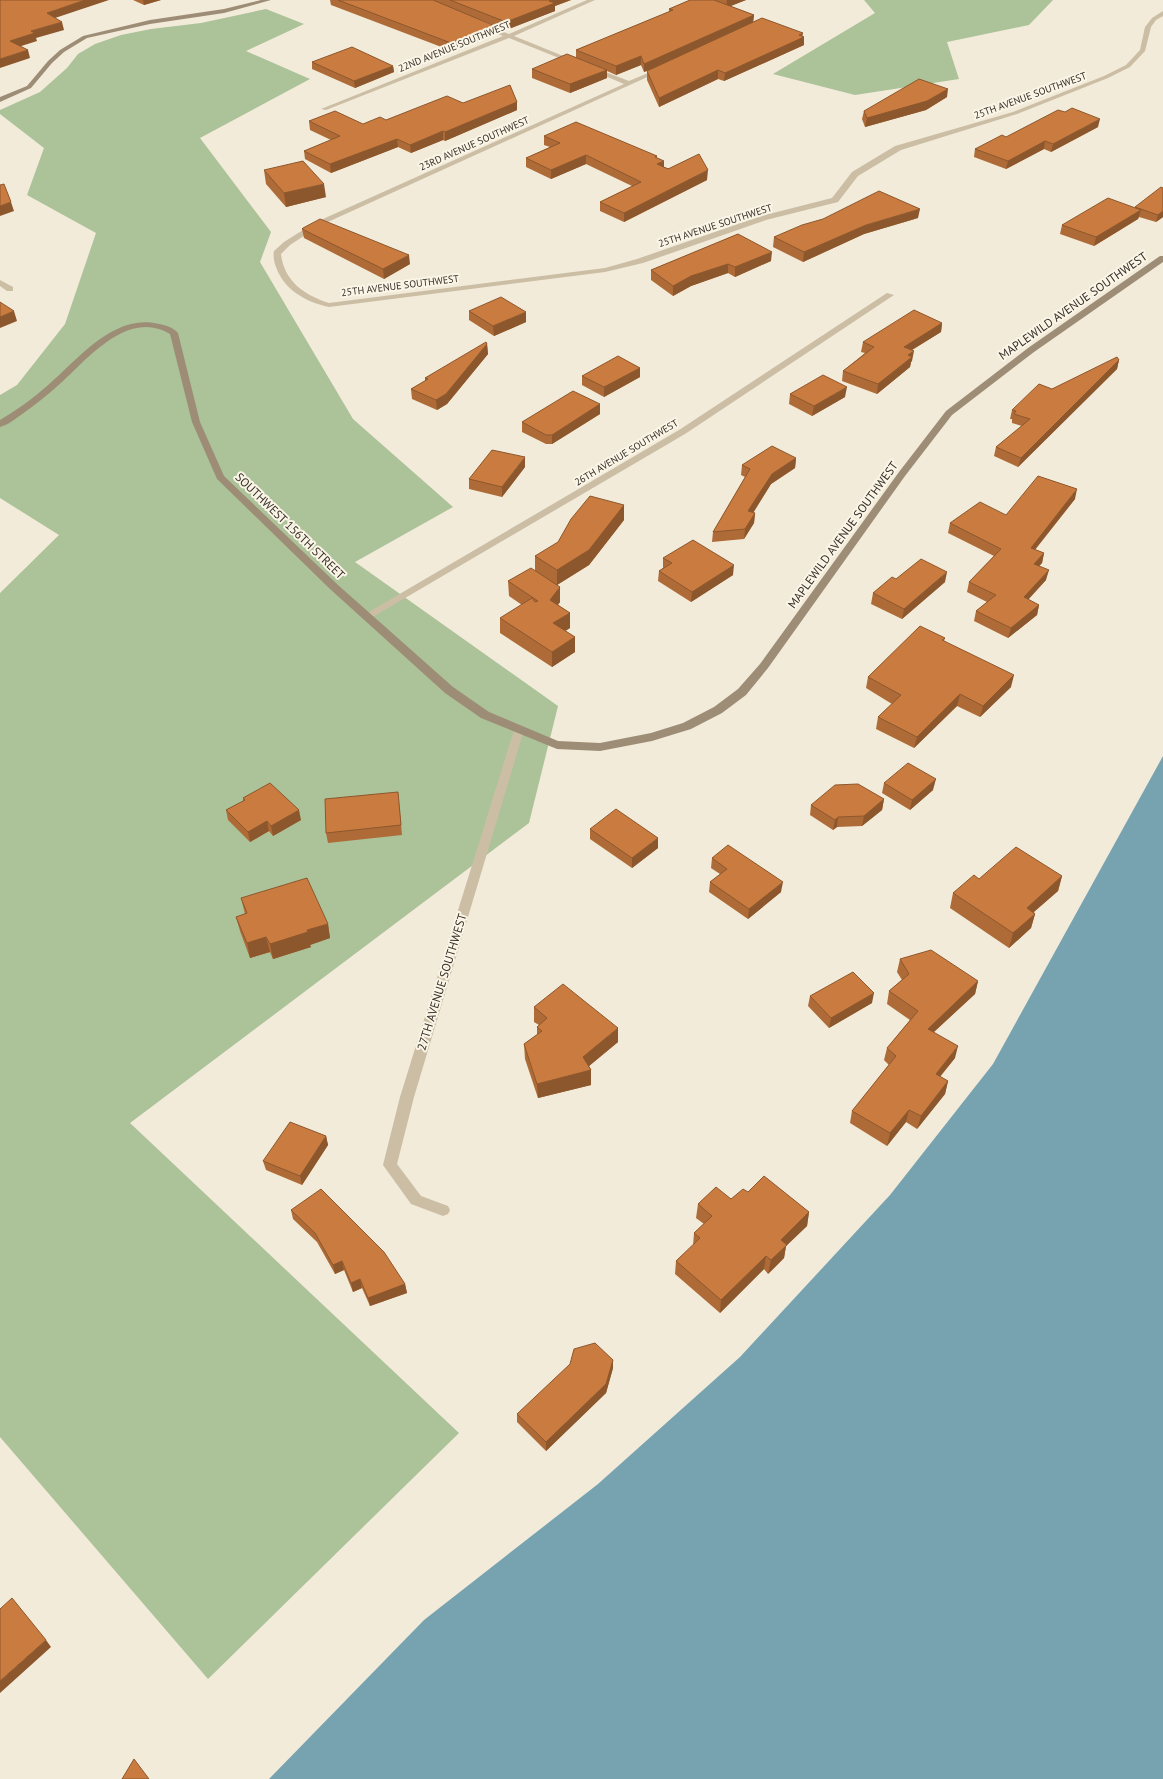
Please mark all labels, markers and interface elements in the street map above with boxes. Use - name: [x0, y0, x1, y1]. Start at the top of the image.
- street label: 22ND AVENUE SOUTHWEST: [396, 18, 513, 75]
- street label: 25TH AVENUE SOUTHWEST: [972, 69, 1089, 122]
- street label: 23RD AVENUE SOUTHWEST: [417, 113, 532, 174]
- street label: 25TH AVENUE SOUTHWEST: [657, 201, 774, 250]
- street label: MAPLEWILD AVENUE SOUTHWEST: [996, 248, 1150, 363]
- street label: 25TH AVENUE SOUTHWEST: [340, 272, 460, 299]
- street label: 26TH AVENUE SOUTHWEST: [572, 416, 681, 489]
- street label: MAPLEWILD AVENUE SOUTHWEST: [784, 458, 901, 611]
- street label: SOUTHWEST 156TH STREET: [232, 469, 348, 582]
- street label: 27TH AVENUE SOUTHWEST: [414, 911, 470, 1052]

